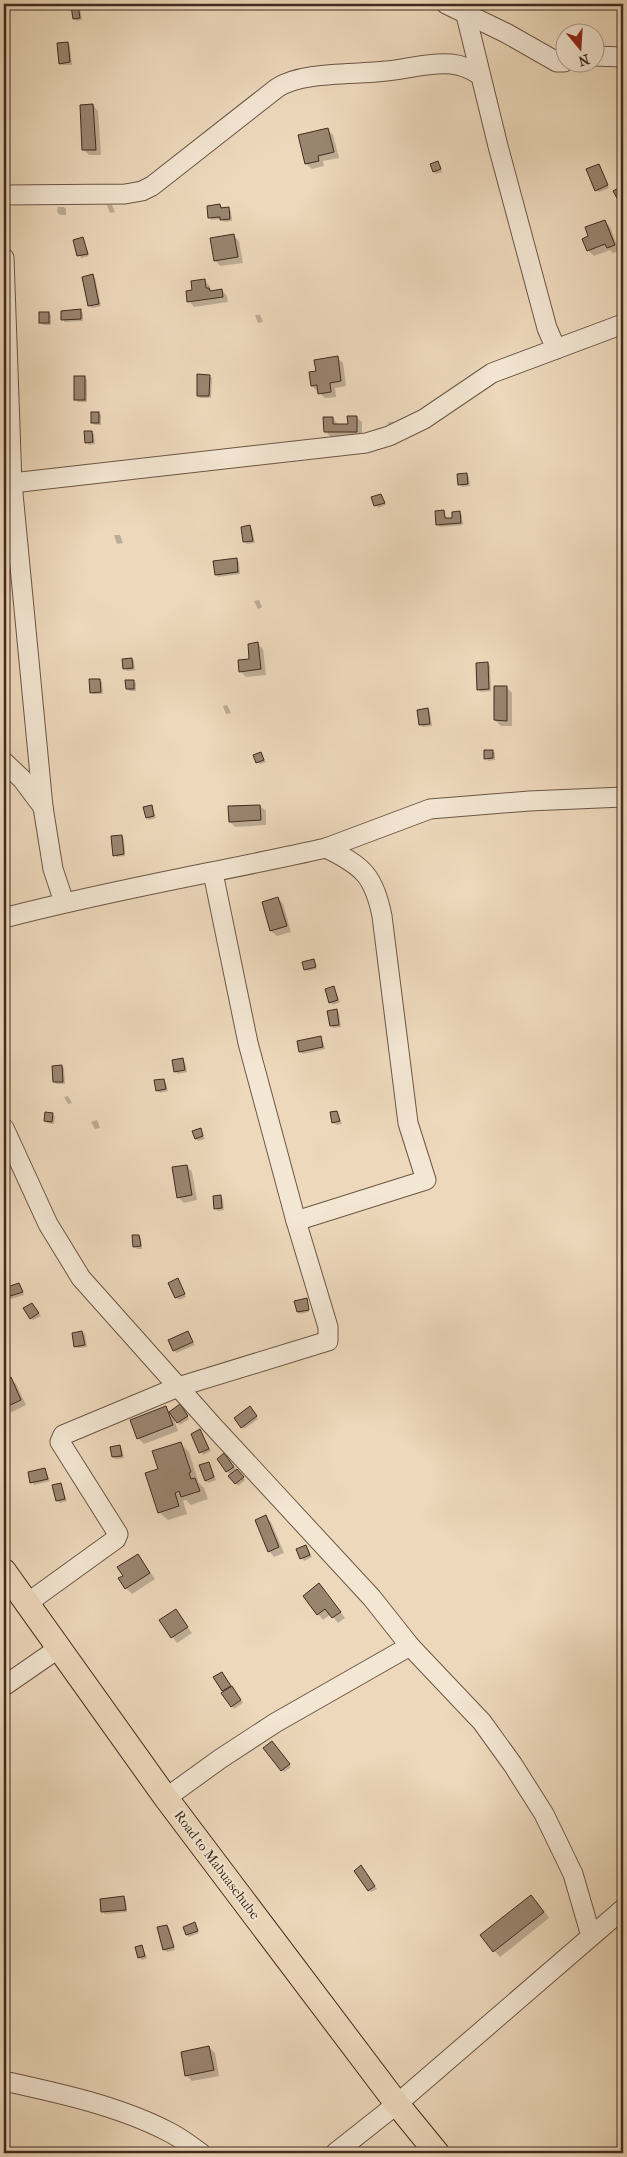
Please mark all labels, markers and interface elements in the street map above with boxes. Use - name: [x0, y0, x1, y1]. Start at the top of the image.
- north arrow: [554, 22, 604, 72]
- text: N: [576, 50, 592, 70]
- street label: Road to Mabuasehube: [170, 1807, 264, 1923]

